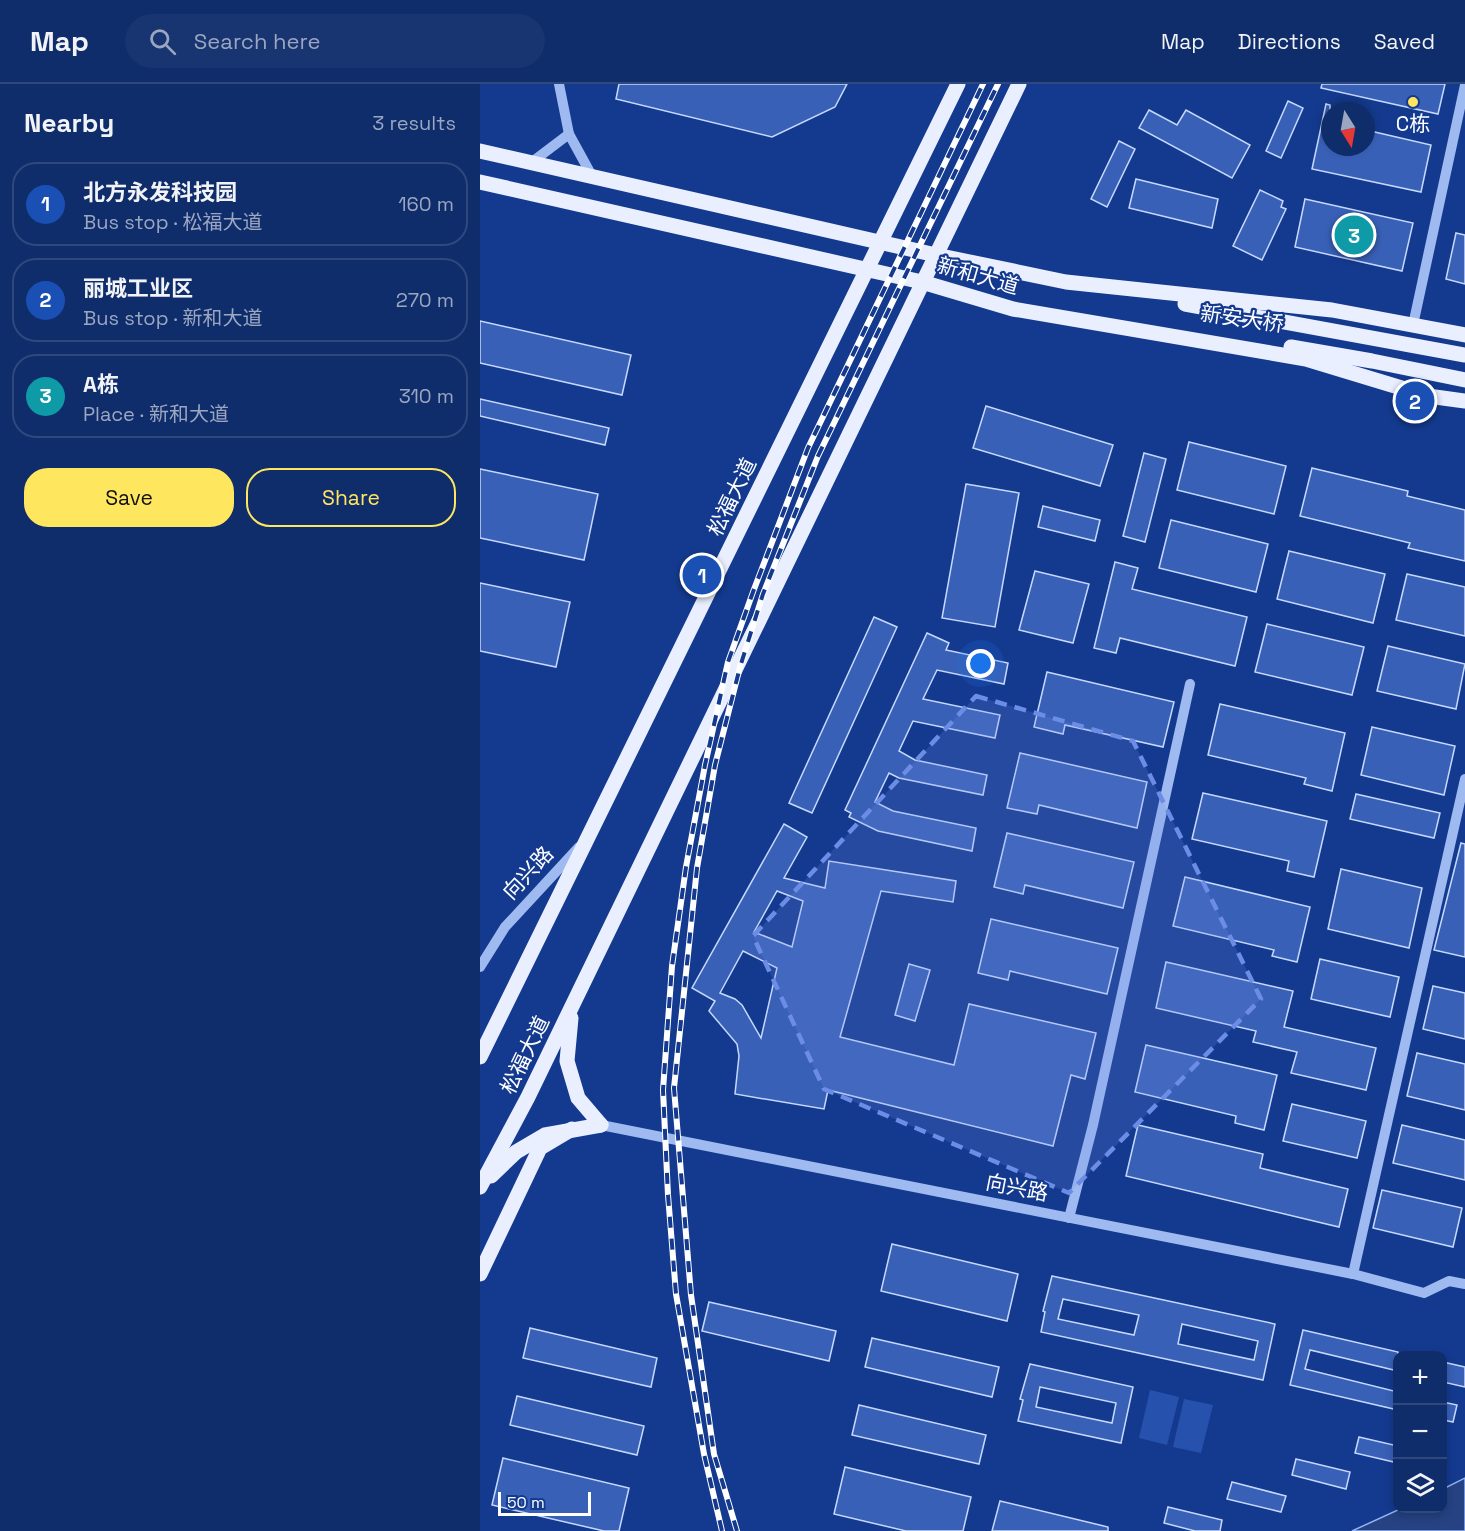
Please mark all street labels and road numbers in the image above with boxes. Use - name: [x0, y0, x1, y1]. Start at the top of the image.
- street label: 新和大道: [934, 251, 1022, 300]
- street label: 新安大桥: [1199, 299, 1286, 338]
- street label: 松福大道: [701, 453, 762, 540]
- street label: 向兴路: [496, 840, 559, 905]
- street label: 松福大道: [494, 1011, 555, 1098]
- street label: 向兴路: [984, 1168, 1051, 1207]

